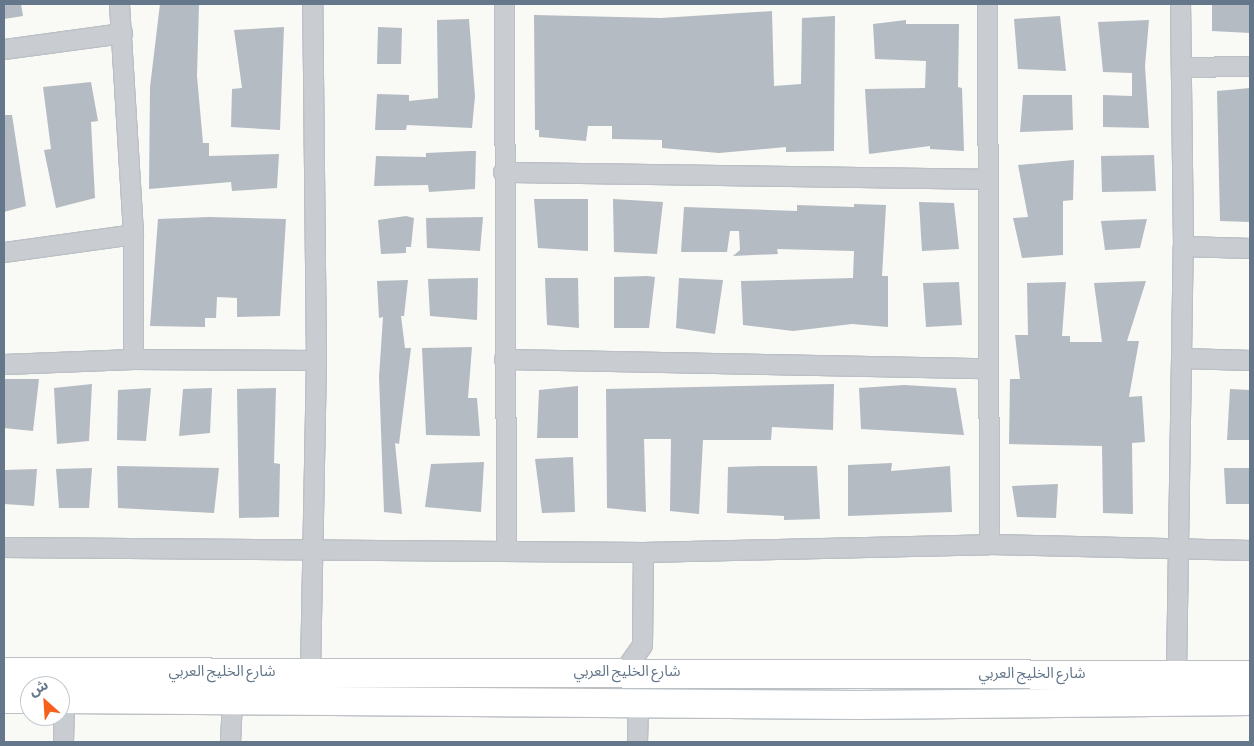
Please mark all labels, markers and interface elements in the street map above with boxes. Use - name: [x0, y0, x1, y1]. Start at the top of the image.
- street label: شارع الخليج العربي: [169, 663, 275, 681]
- street label: شارع الخليج العربي: [574, 663, 680, 681]
- street label: شارع الخليج العربي: [979, 665, 1085, 683]
- north arrow: [20, 676, 70, 726]
- text: ش: [27, 678, 51, 699]

